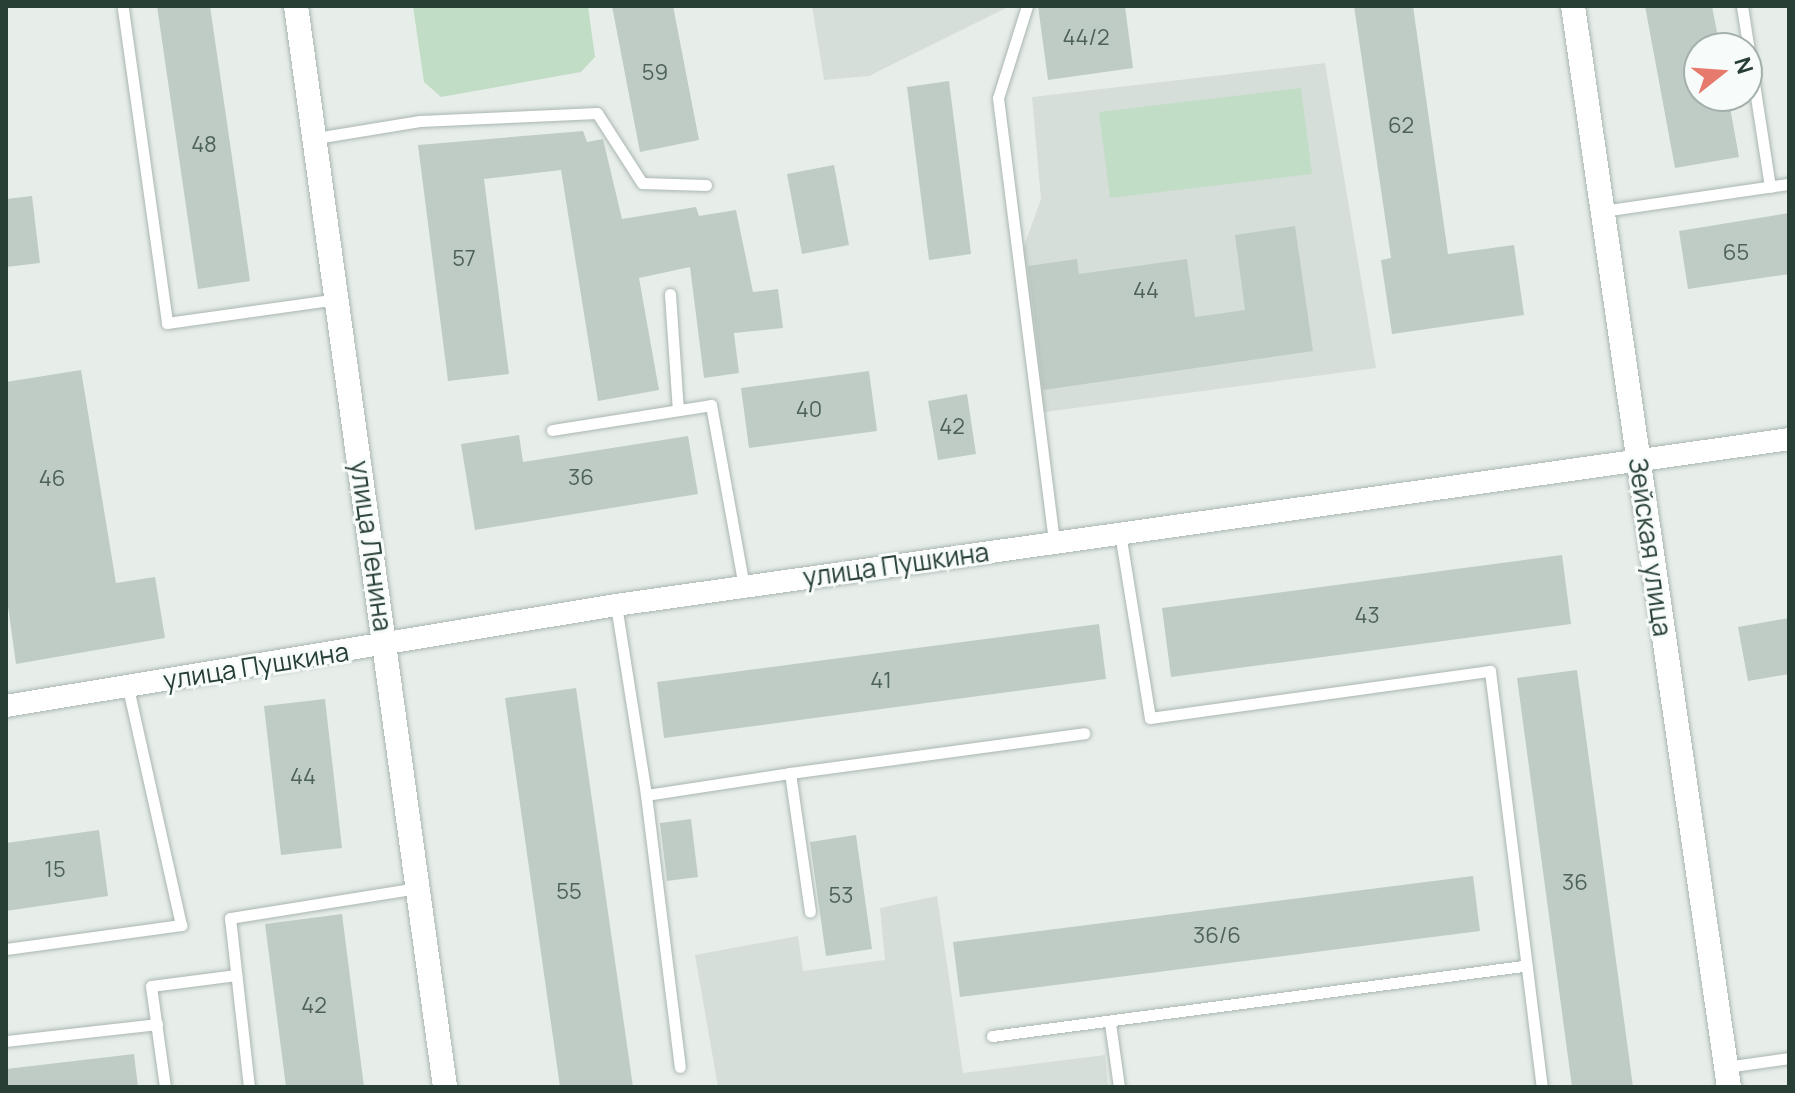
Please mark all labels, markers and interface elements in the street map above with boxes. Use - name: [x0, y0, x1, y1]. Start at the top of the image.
- house number: 44/2: [1062, 25, 1110, 51]
- north arrow: [1683, 32, 1763, 112]
- text: N: [1727, 54, 1761, 77]
- house number: 59: [642, 60, 668, 86]
- house number: 62: [1388, 113, 1414, 139]
- house number: 48: [191, 132, 217, 158]
- house number: 65: [1723, 240, 1749, 266]
- house number: 57: [452, 246, 476, 272]
- house number: 44: [1133, 278, 1159, 304]
- house number: 40: [796, 397, 822, 423]
- house number: 42: [939, 414, 965, 440]
- street label: Зейская улица: [1622, 456, 1678, 638]
- street label: улица Ленина: [344, 459, 398, 633]
- house number: 36: [568, 465, 594, 491]
- house number: 46: [39, 466, 65, 492]
- street label: улица Пушкина: [801, 536, 991, 594]
- house number: 43: [1354, 603, 1380, 629]
- street label: улица Пушкина: [161, 636, 351, 696]
- house number: 41: [870, 668, 892, 694]
- house number: 44: [290, 764, 316, 790]
- house number: 15: [44, 857, 66, 883]
- house number: 36: [1562, 870, 1588, 896]
- house number: 55: [556, 879, 582, 905]
- house number: 53: [829, 883, 853, 909]
- house number: 36/6: [1193, 923, 1241, 949]
- house number: 42: [301, 993, 327, 1019]

